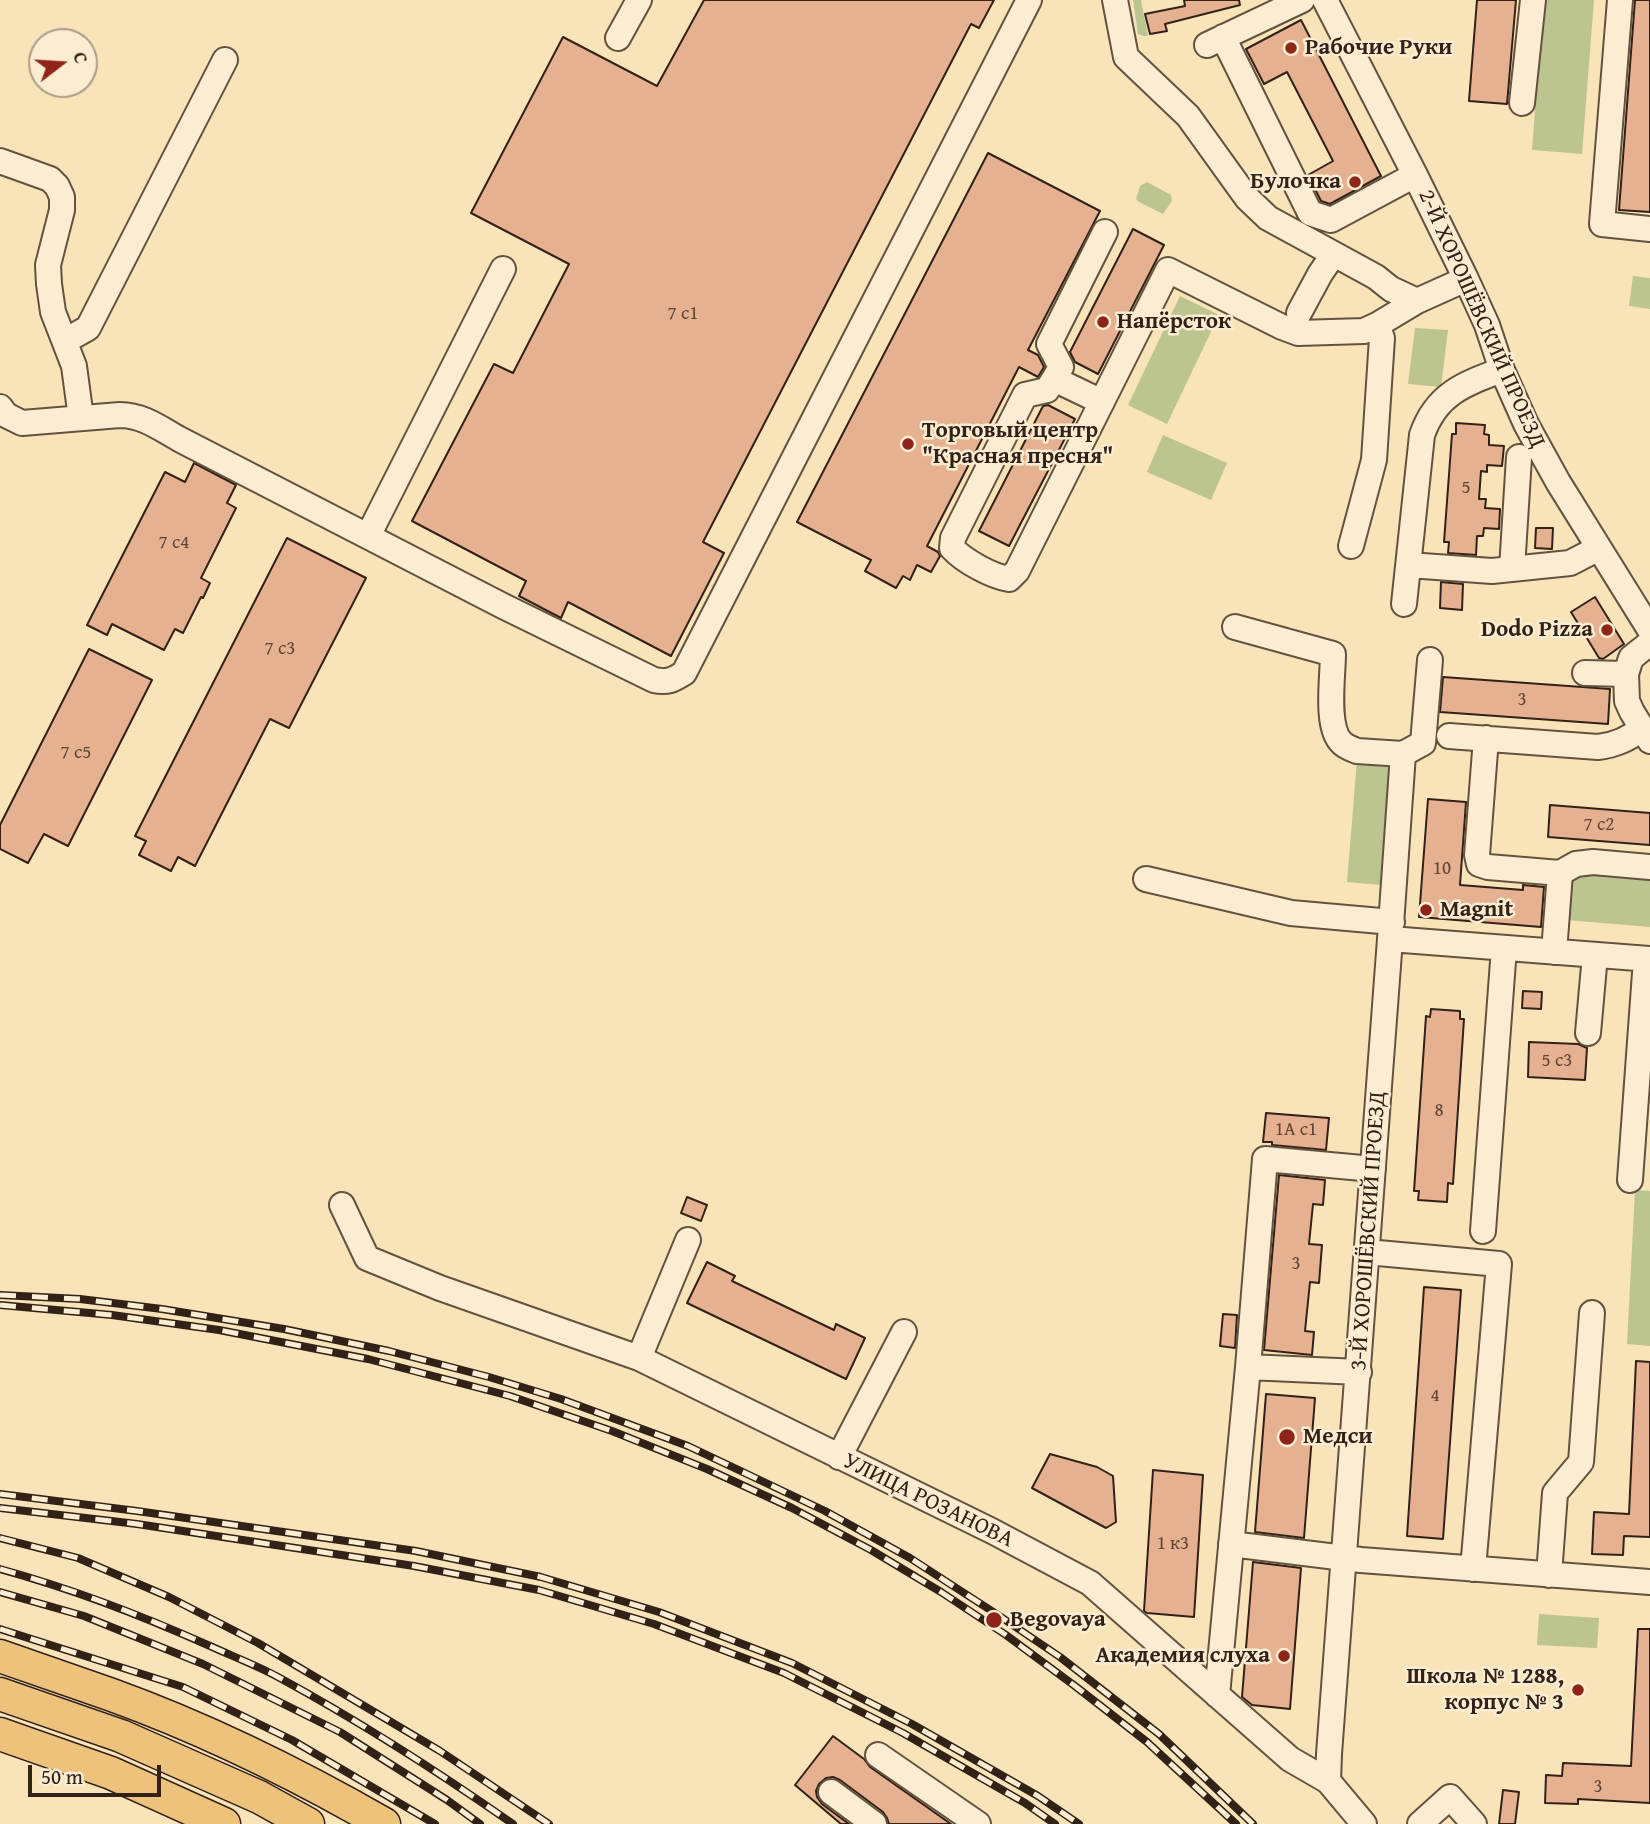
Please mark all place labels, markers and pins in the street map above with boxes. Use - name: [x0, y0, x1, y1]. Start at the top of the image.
- place label: Рабочие Руки: [1305, 34, 1452, 62]
- marker: Рабочие Руки: [1283, 40, 1299, 56]
- place label: Булочка: [1250, 168, 1341, 196]
- marker: Булочка: [1347, 174, 1363, 190]
- place label: Напёрсток: [1117, 308, 1231, 336]
- marker: Напёрсток: [1095, 314, 1111, 330]
- place label: Торговый центр "Красная пресня": [922, 417, 1113, 471]
- marker: Торговый центр "Красная пресня": [900, 436, 916, 452]
- place label: Dodo Pizza: [1481, 616, 1593, 644]
- marker: Dodo Pizza: [1599, 622, 1615, 638]
- place label: Magnit: [1440, 896, 1513, 924]
- marker: Magnit: [1418, 902, 1434, 918]
- place label: Медси: [1303, 1423, 1373, 1451]
- marker: Медси: [1277, 1427, 1297, 1447]
- place label: Begovaya: [1010, 1606, 1106, 1634]
- marker: Begovaya: [984, 1610, 1004, 1630]
- place label: Академия слуха: [1096, 1642, 1270, 1670]
- marker: Академия слуха: [1276, 1648, 1292, 1664]
- place label: Школа № 1288, корпус № 3: [1406, 1663, 1564, 1717]
- marker: Школа № 1288, корпус № 3: [1570, 1682, 1586, 1698]

